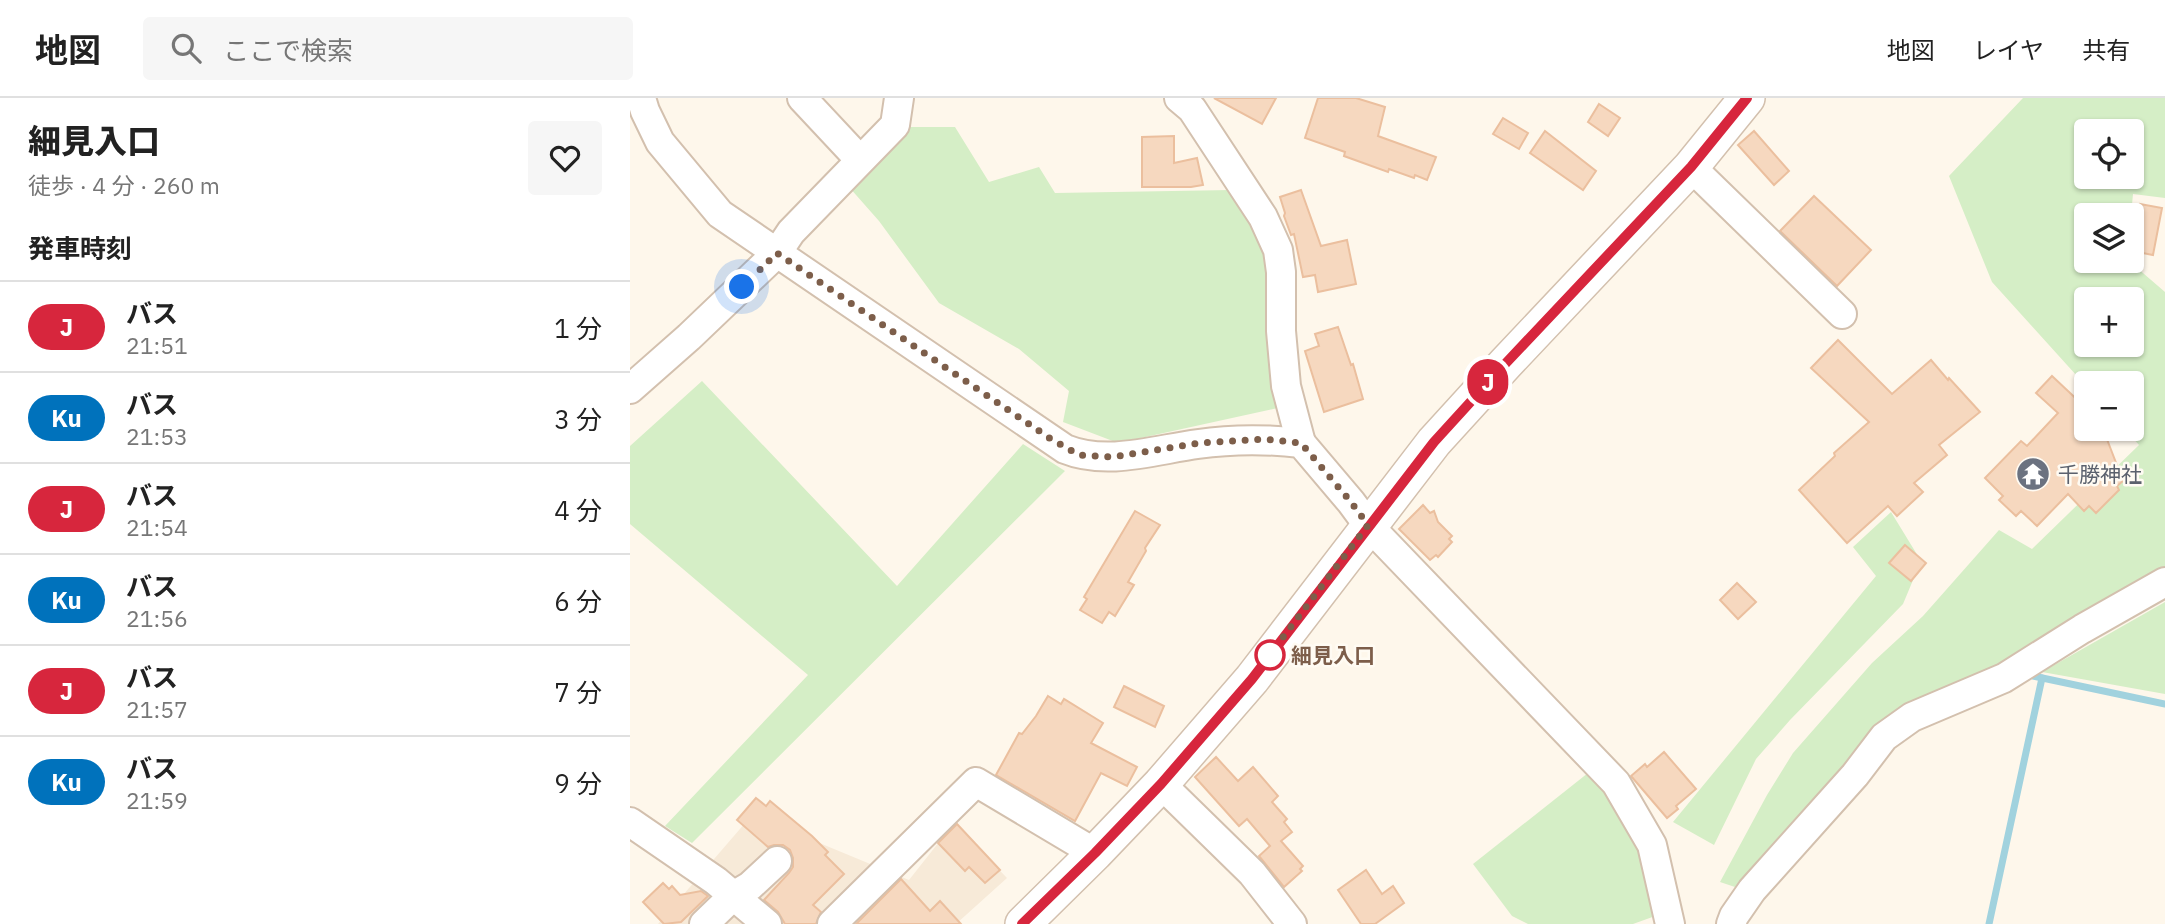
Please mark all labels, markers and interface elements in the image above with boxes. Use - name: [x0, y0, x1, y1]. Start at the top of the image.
- search box: [143, 17, 633, 80]
- text: 地図: [35, 28, 101, 71]
- icon: search: [167, 29, 205, 67]
- text: ここで検索: [223, 33, 353, 67]
- text: 地図: [1887, 34, 1935, 66]
- text: レイヤ: [1973, 34, 2044, 66]
- text: 共有: [2082, 34, 2130, 66]
- text: 細見入口: [28, 119, 160, 162]
- map controls: [2074, 119, 2144, 441]
- button: locate: [2074, 119, 2144, 189]
- button: heart: [528, 121, 602, 195]
- text: 徒歩 · 4 分 · 260 m: [28, 170, 220, 200]
- button: layers: [2074, 203, 2144, 273]
- text: 発車時刻: [28, 231, 132, 265]
- your location: [724, 269, 759, 304]
- button: +: [2074, 287, 2144, 357]
- text: バス: [126, 296, 178, 330]
- text: J: [60, 311, 73, 343]
- text: 1 分: [554, 311, 602, 345]
- text: 21:51: [126, 330, 188, 360]
- line badge: J: [1465, 359, 1511, 405]
- text: J: [1481, 366, 1495, 398]
- button: −: [2074, 371, 2144, 441]
- text: バス: [126, 387, 178, 421]
- text: Ku: [51, 402, 82, 434]
- text: 3 分: [554, 402, 602, 436]
- text: 21:53: [126, 421, 188, 451]
- temple icon: 千勝神社: [2014, 455, 2052, 493]
- place label: 千勝神社: [2058, 460, 2142, 488]
- text: バス: [126, 478, 178, 512]
- text: J: [60, 493, 73, 525]
- text: 4 分: [554, 493, 602, 527]
- text: 21:54: [126, 512, 188, 542]
- text: バス: [126, 569, 178, 603]
- text: Ku: [51, 584, 82, 616]
- text: 6 分: [554, 584, 602, 618]
- text: 21:56: [126, 603, 188, 633]
- marker: 細見入口: [1255, 640, 1285, 670]
- place label: 細見入口: [1291, 641, 1375, 669]
- text: バス: [126, 660, 178, 694]
- text: J: [60, 675, 73, 707]
- text: 7 分: [554, 675, 602, 709]
- text: 21:57: [126, 694, 188, 724]
- text: バス: [126, 751, 178, 785]
- text: Ku: [51, 766, 82, 798]
- text: 9 分: [554, 766, 602, 800]
- text: 21:59: [126, 785, 188, 815]

